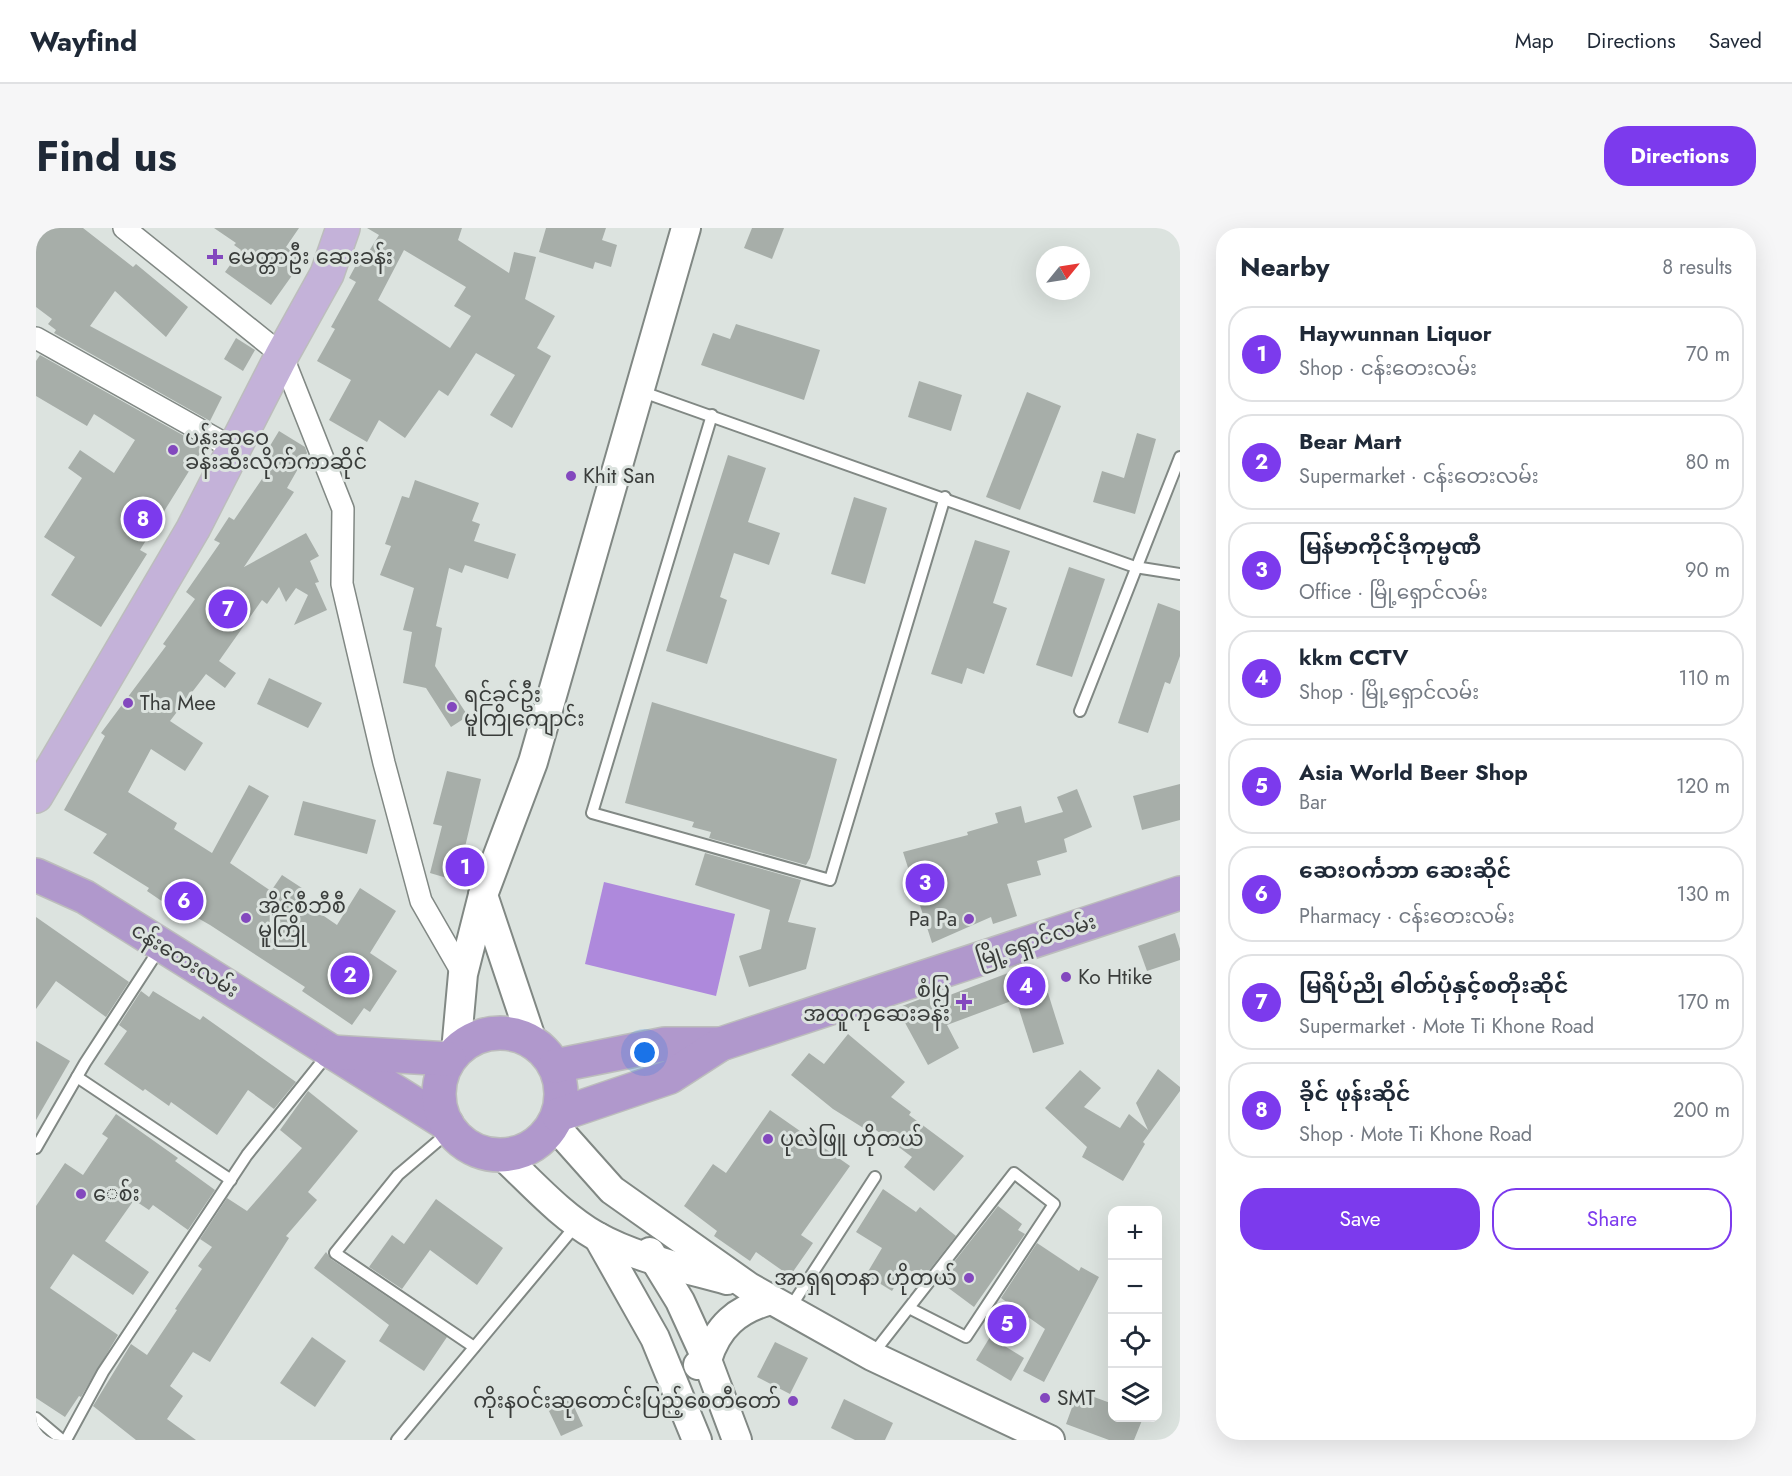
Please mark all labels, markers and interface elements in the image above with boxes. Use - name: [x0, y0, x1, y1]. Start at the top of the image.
- text: Wayfind: [30, 21, 137, 62]
- text: Map: [1515, 26, 1554, 56]
- text: Directions: [1587, 26, 1676, 56]
- text: Saved: [1709, 26, 1762, 56]
- text: Find us: [36, 126, 177, 187]
- button: Directions: [1604, 126, 1756, 186]
- place label: မေတ္တာဦး ဆေးခန်း: [228, 241, 393, 274]
- north arrow: [1036, 246, 1090, 300]
- marker: မေတ္တာဦး ဆေးခန်း: [206, 248, 224, 266]
- text: Nearby: [1240, 248, 1329, 286]
- text: 8 results: [1662, 253, 1732, 282]
- text: Haywunnan Liquor: [1299, 317, 1492, 349]
- text: 1: [1256, 340, 1267, 369]
- text: 70 m: [1686, 340, 1730, 369]
- text: Shop · ငန်းတေးလမ်း: [1299, 354, 1477, 383]
- place label: ပန်းဆုဝေ ခန်းဆီးလိုက်ကာဆိုင်: [185, 422, 367, 479]
- text: Bear Mart: [1299, 425, 1401, 457]
- marker: ပန်းဆုဝေ ခန်းဆီးလိုက်ကာဆိုင်: [166, 443, 180, 457]
- text: 2: [1255, 448, 1268, 477]
- text: 80 m: [1685, 448, 1730, 477]
- place label: Khit San: [583, 461, 655, 491]
- text: Supermarket · ငန်းတေးလမ်း: [1299, 462, 1539, 491]
- marker: Khit San: [564, 469, 578, 483]
- pin: 8: [124, 496, 162, 542]
- text: မြန်မာကိုင်ဒိုကုမ္မဏီ: [1299, 530, 1481, 562]
- text: 3: [1255, 556, 1268, 585]
- text: 90 m: [1685, 556, 1730, 585]
- text: Office · မြို့ရှောင်လမ်း: [1299, 578, 1488, 607]
- pin: 7: [208, 586, 248, 632]
- text: kkm CCTV: [1299, 641, 1408, 673]
- text: 4: [1255, 664, 1268, 693]
- text: 110 m: [1678, 664, 1730, 693]
- text: Shop · မြို့ရှောင်လမ်း: [1299, 678, 1479, 707]
- place label: ရင်ခွင်ဦး မူကြိုကျောင်း: [464, 679, 585, 737]
- place label: Tha Mee: [140, 688, 216, 718]
- marker: Tha Mee: [121, 696, 135, 710]
- marker: ရင်ခွင်ဦး မူကြိုကျောင်း: [445, 700, 459, 714]
- text: Asia World Beer Shop: [1299, 756, 1528, 788]
- text: 5: [1255, 772, 1268, 801]
- text: 120 m: [1676, 772, 1730, 801]
- text: Bar: [1299, 788, 1327, 817]
- pin: 1: [446, 844, 484, 890]
- text: ဆေးဝင်္ကဘာ ဆေးဆိုင်: [1299, 854, 1511, 886]
- pin: 3: [906, 860, 944, 906]
- pin: 6: [164, 878, 204, 924]
- text: 6: [1255, 880, 1268, 909]
- text: 130 m: [1676, 880, 1730, 909]
- place label: အိုင်စီဘီစီ မူကြို: [258, 890, 346, 947]
- text: Pharmacy · ငန်းတေးလမ်း: [1299, 902, 1515, 931]
- place label: Pa Pa: [909, 904, 957, 934]
- street label: မြို့ရှောင်လမ်း: [972, 906, 1100, 975]
- marker: အိုင်စီဘီစီ မူကြို: [239, 911, 253, 925]
- marker: Pa Pa: [962, 912, 976, 926]
- street label: ငန်းတေးလမ်း: [124, 914, 245, 1007]
- pin: 2: [330, 952, 370, 998]
- place label: Ko Htike: [1078, 962, 1152, 992]
- pin: 4: [1006, 964, 1046, 1008]
- text: မြရိပ်ညို ဓါတ်ပုံနှင့်စတိုးဆိုင်: [1299, 969, 1569, 1001]
- marker: Ko Htike: [1059, 970, 1073, 984]
- place label: စံပြ အထူကုဆေးခန်း: [803, 975, 950, 1031]
- text: 7: [1255, 988, 1268, 1017]
- text: 170 m: [1677, 988, 1730, 1017]
- marker: စံပြ အထူကုဆေးခန်း: [955, 993, 973, 1011]
- text: Supermarket · Mote Ti Khone Road: [1299, 1012, 1594, 1041]
- your location: [630, 1038, 659, 1067]
- text: ခိုင် ဖုန်းဆိုင်: [1299, 1077, 1411, 1109]
- text: 8: [1255, 1096, 1268, 1125]
- text: 200 m: [1673, 1096, 1730, 1125]
- text: Shop · Mote Ti Khone Road: [1299, 1120, 1532, 1149]
- place label: ပုလဲဖြူ ဟိုတယ်: [780, 1123, 924, 1156]
- marker: ပုလဲဖြူ ဟိုတယ်: [761, 1132, 775, 1146]
- place label: ေစ်း: [93, 1178, 140, 1209]
- marker: ေစ်း: [74, 1187, 88, 1201]
- button: Save: [1240, 1188, 1480, 1250]
- button: Share: [1492, 1188, 1732, 1250]
- map controls: [1108, 1206, 1162, 1422]
- button: +: [1108, 1206, 1162, 1260]
- button: −: [1108, 1260, 1162, 1314]
- place label: အာရှရတနာ ဟိုတယ်: [774, 1262, 957, 1295]
- marker: အာရှရတနာ ဟိုတယ်: [962, 1271, 976, 1285]
- pin: 5: [988, 1302, 1026, 1346]
- button: locate: [1108, 1314, 1162, 1368]
- button: layers: [1108, 1368, 1162, 1422]
- place label: SMT: [1057, 1383, 1096, 1413]
- place label: ကိုးနဝင်းဆုတောင်းပြည့်စေတီတော်: [473, 1385, 781, 1418]
- marker: SMT: [1038, 1391, 1052, 1405]
- marker: ကိုးနဝင်းဆုတောင်းပြည့်စေတီတော်: [786, 1394, 800, 1408]

